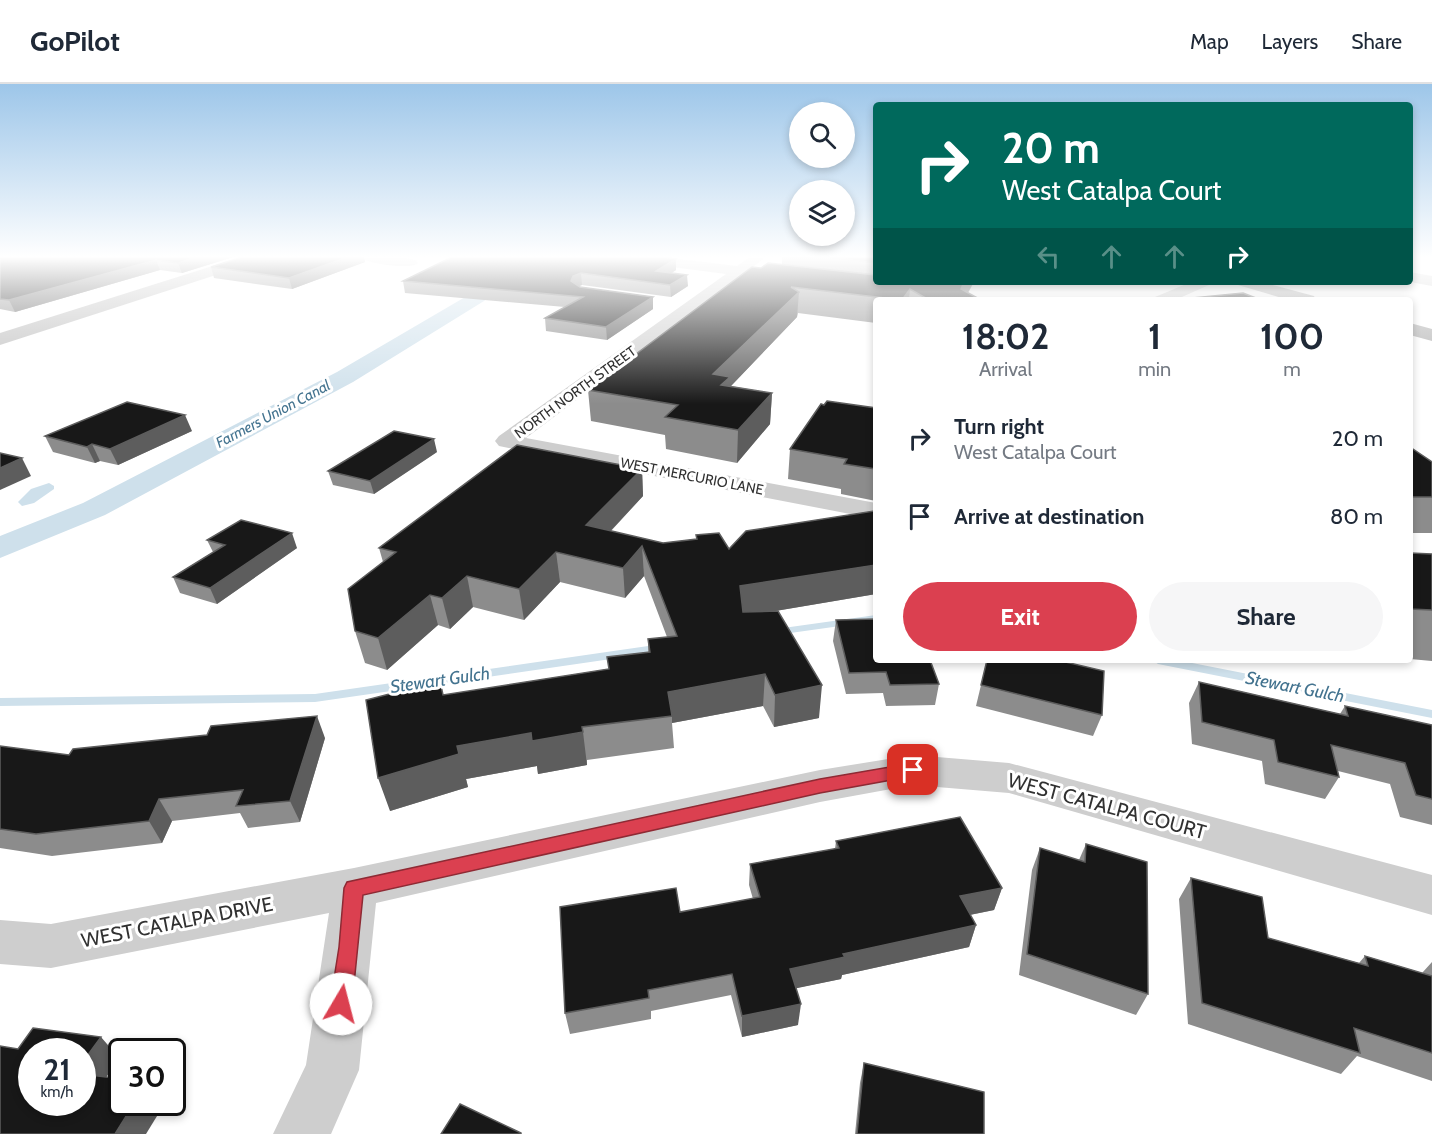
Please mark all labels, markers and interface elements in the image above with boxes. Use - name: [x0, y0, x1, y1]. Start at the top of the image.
- text: GoPilot: [30, 24, 120, 58]
- text: Map: [1190, 29, 1229, 54]
- text: Layers: [1262, 29, 1318, 54]
- text: Share: [1351, 29, 1402, 54]
- map controls: [789, 102, 855, 246]
- button: search: [789, 102, 855, 168]
- text: 20 m: [1002, 122, 1100, 174]
- icon: right: [903, 126, 981, 204]
- text: West Catalpa Court: [1002, 174, 1221, 207]
- button: layers: [789, 180, 855, 246]
- icon: left: [1032, 240, 1065, 273]
- icon: ahead: [1095, 240, 1128, 273]
- icon: ahead: [1158, 240, 1191, 273]
- icon: right: [1221, 240, 1254, 273]
- text: 18:02: [962, 314, 1049, 358]
- text: 1: [1148, 314, 1161, 358]
- text: 100: [1260, 314, 1324, 358]
- street label: NORTH NORTH STREET: [511, 342, 640, 442]
- text: Arrival: [979, 357, 1032, 381]
- text: min: [1138, 357, 1171, 381]
- text: m: [1283, 357, 1301, 381]
- water label: Farmers Union Canal: [213, 376, 334, 452]
- text: Turn right: [954, 413, 1044, 440]
- icon: right: [903, 422, 936, 455]
- text: 20 m: [1332, 425, 1383, 452]
- text: West Catalpa Court: [954, 440, 1117, 464]
- street label: WEST MERCURIO LANE: [619, 453, 765, 499]
- icon: arrive: [903, 500, 936, 533]
- text: Arrive at destination: [954, 503, 1144, 530]
- text: 80 m: [1330, 503, 1383, 530]
- button: Exit: [903, 582, 1137, 651]
- button: Share: [1149, 582, 1383, 651]
- water label: Stewart Gulch: [389, 662, 491, 698]
- water label: Stewart Gulch: [1244, 667, 1346, 707]
- pin: [887, 744, 938, 795]
- icon: arrive: [896, 753, 929, 786]
- street label: WEST CATALPA COURT: [1005, 768, 1209, 844]
- street label: WEST CATALPA DRIVE: [79, 892, 275, 952]
- position arrow: [309, 972, 373, 1036]
- speed limit sign: 30: [108, 1038, 186, 1116]
- text: 21: [44, 1051, 70, 1088]
- text: km/h: [41, 1083, 73, 1101]

